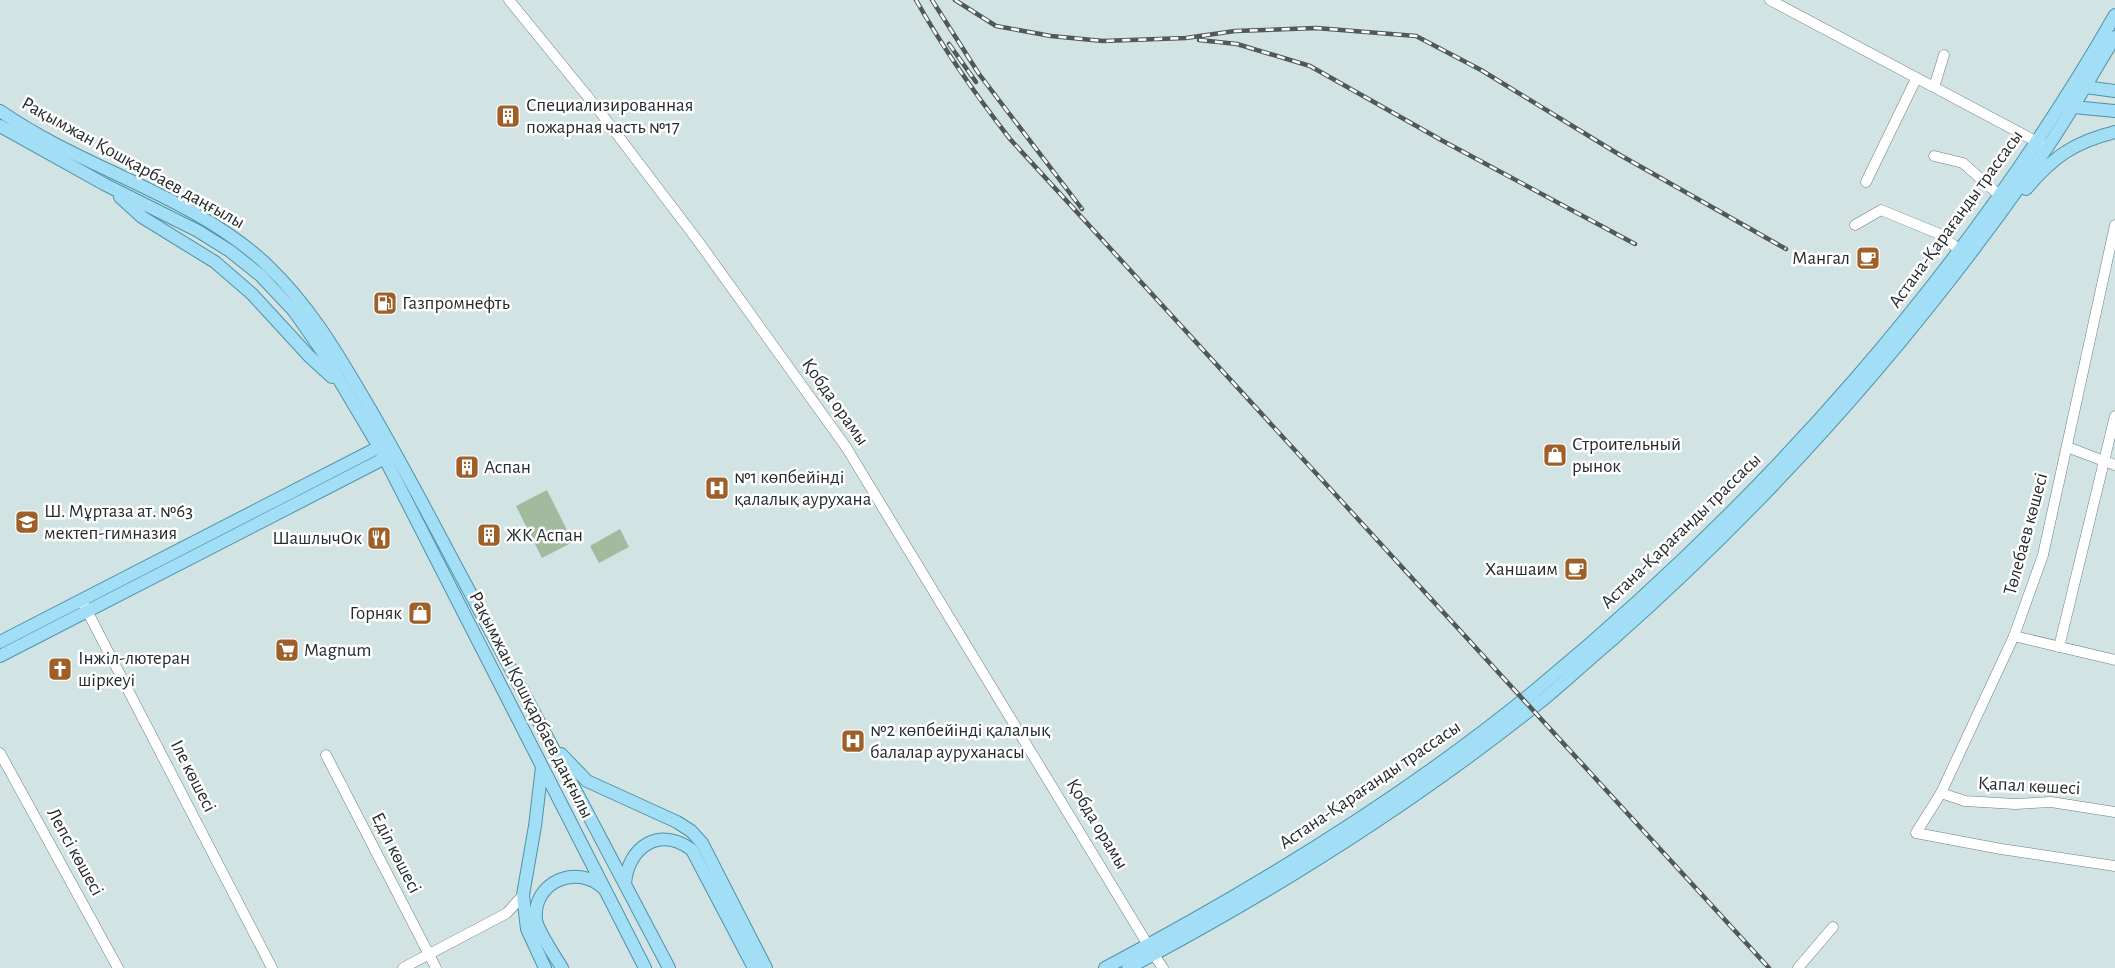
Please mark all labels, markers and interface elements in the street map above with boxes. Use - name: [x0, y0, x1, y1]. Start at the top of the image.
- street label: Рақымжан Қошқарбаев даңғылы: [18, 94, 248, 232]
- place label: Специализированная пожарная часть №17: [526, 96, 693, 137]
- building icon: Специализированная пожарная часть №17: [495, 103, 521, 129]
- street label: Астана-Қарағанды трассасы: [1885, 127, 2027, 311]
- cafe icon: Мангал: [1855, 245, 1881, 271]
- place label: Мангал: [1792, 249, 1850, 268]
- fuel station icon: Газпромнефть: [372, 290, 398, 316]
- place label: Газпромнефть: [402, 294, 510, 313]
- street label: Қобда орамы: [798, 355, 872, 449]
- place label: Строительный рынок: [1572, 435, 1681, 476]
- shop icon: Строительный рынок: [1542, 442, 1568, 468]
- street label: Астана-Қарағанды трассасы: [1597, 450, 1765, 612]
- building icon: Аспан: [454, 454, 480, 480]
- place label: Аспан: [484, 458, 531, 477]
- place label: №1 көпбейінді қалалық аурухана: [734, 468, 872, 509]
- street label: Төлебаев көшесі: [2001, 471, 2051, 597]
- hospital icon: №1 көпбейінді қалалық аурухана: [704, 475, 730, 501]
- place label: Ш. Мұртаза ат. №63 мектеп-гимназия: [44, 502, 193, 543]
- school or university icon: Ш. Мұртаза ат. №63 мектеп-гимназия: [14, 509, 40, 535]
- building icon: ЖК Аспан: [476, 522, 502, 548]
- restaurant icon: ШашлычОк: [366, 525, 392, 551]
- place label: ЖК Аспан: [506, 526, 583, 545]
- place label: ШашлычОк: [272, 529, 362, 548]
- cafe icon: Ханшаим: [1563, 556, 1589, 582]
- place label: Ханшаим: [1485, 560, 1558, 579]
- street label: Рақымжан Қошқарбаев даңғылы: [465, 589, 597, 821]
- shop icon: Горняк: [407, 600, 433, 626]
- place label: Горняк: [350, 604, 402, 623]
- supermarket icon: Magnum: [274, 637, 300, 663]
- place label: Magnum: [304, 641, 371, 660]
- place label: Інжіл-лютеран шіркеуі: [78, 649, 190, 690]
- church icon: Інжіл-лютеран шіркеуі: [47, 656, 73, 682]
- street label: Астана-Қарағанды трассасы: [1276, 717, 1464, 853]
- place label: №2 көпбейінді қалалық балалар ауруханасы: [870, 721, 1051, 762]
- hospital icon: №2 көпбейінді қалалық балалар ауруханасы: [840, 728, 866, 754]
- street label: Іле көшесі: [167, 737, 219, 815]
- street label: Қапал көшесі: [1977, 774, 2081, 798]
- street label: Қобда орамы: [1063, 775, 1131, 873]
- street label: Лепсі көшесі: [43, 805, 107, 899]
- street label: Еділ көшесі: [368, 810, 424, 896]

